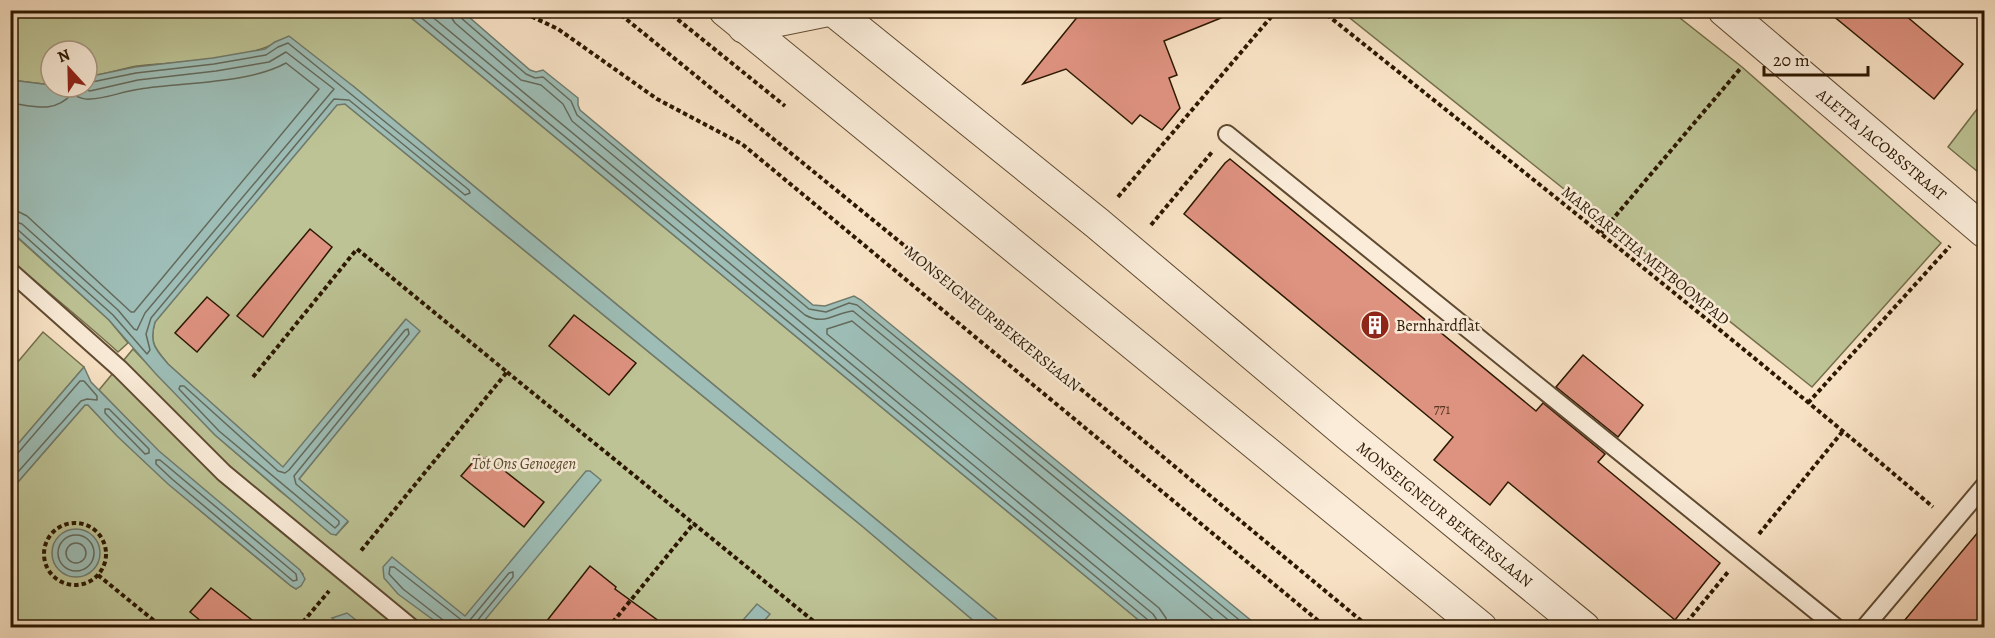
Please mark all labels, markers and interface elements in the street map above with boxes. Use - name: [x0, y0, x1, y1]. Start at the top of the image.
- north arrow: [39, 39, 99, 99]
- scale bar: [1764, 39, 1868, 77]
- text: N: [54, 44, 74, 68]
- text: 20 m: [1773, 48, 1810, 72]
- street label: ALETTA JACOBSSTRAAT: [1811, 83, 1951, 206]
- street label: MARGARETHA MEYBOOMPAD: [1557, 181, 1734, 331]
- street label: MONSEIGNEUR BEKKERSLAAN: [900, 241, 1085, 397]
- building icon: Bernhardflat: [1359, 309, 1391, 341]
- place label: Bernhardflat: [1396, 315, 1480, 337]
- house number: 771: [1434, 400, 1450, 419]
- street label: MONSEIGNEUR BEKKERSLAAN: [1352, 437, 1537, 593]
- park label: Tot Ons Genoegen: [472, 453, 576, 475]

